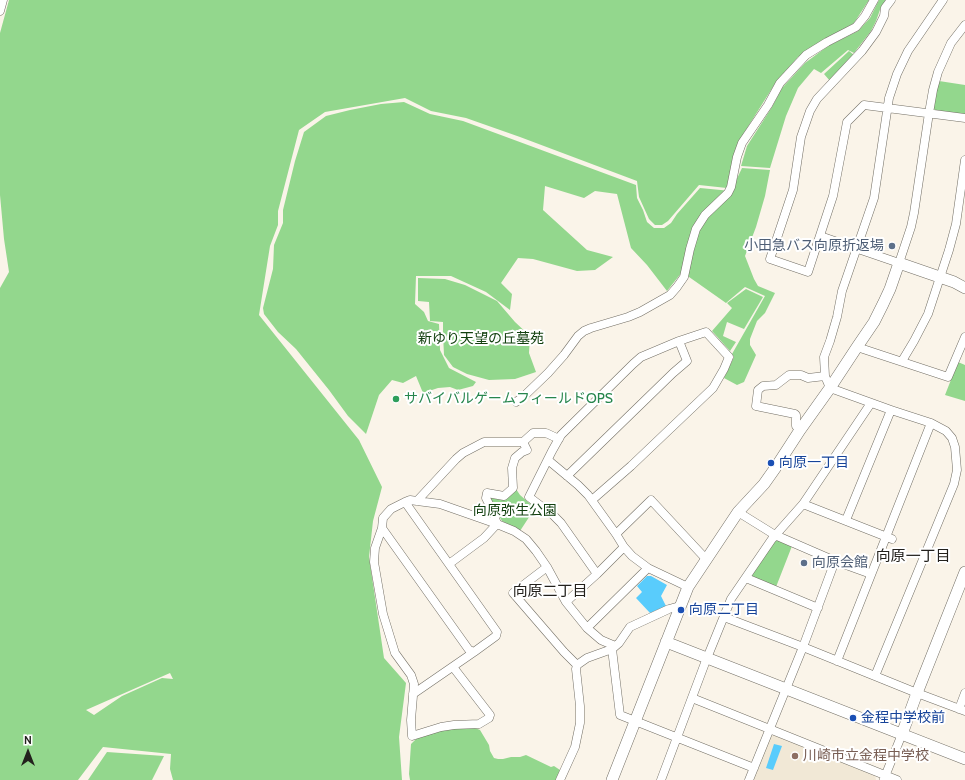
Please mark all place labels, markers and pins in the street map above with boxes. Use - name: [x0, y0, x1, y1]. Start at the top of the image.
- place label: 小田急バス向原折返場: [744, 238, 884, 254]
- marker: 小田急バス向原折返場: [887, 241, 897, 251]
- place label: サバイバルゲームフィールドOPS: [404, 391, 613, 407]
- marker: サバイバルゲームフィールドOPS: [391, 394, 401, 404]
- place label: 向原一丁目: [779, 455, 849, 471]
- marker: 向原一丁目: [766, 458, 776, 468]
- place label: 向原会館: [812, 555, 868, 571]
- marker: 向原会館: [799, 558, 809, 568]
- place label: 向原二丁目: [689, 602, 759, 618]
- marker: 向原二丁目: [676, 605, 686, 615]
- place label: 金程中学校前: [861, 710, 945, 726]
- marker: 金程中学校前: [848, 713, 858, 723]
- place label: 川崎市立金程中学校: [803, 748, 929, 764]
- marker: 川崎市立金程中学校: [790, 751, 800, 761]

